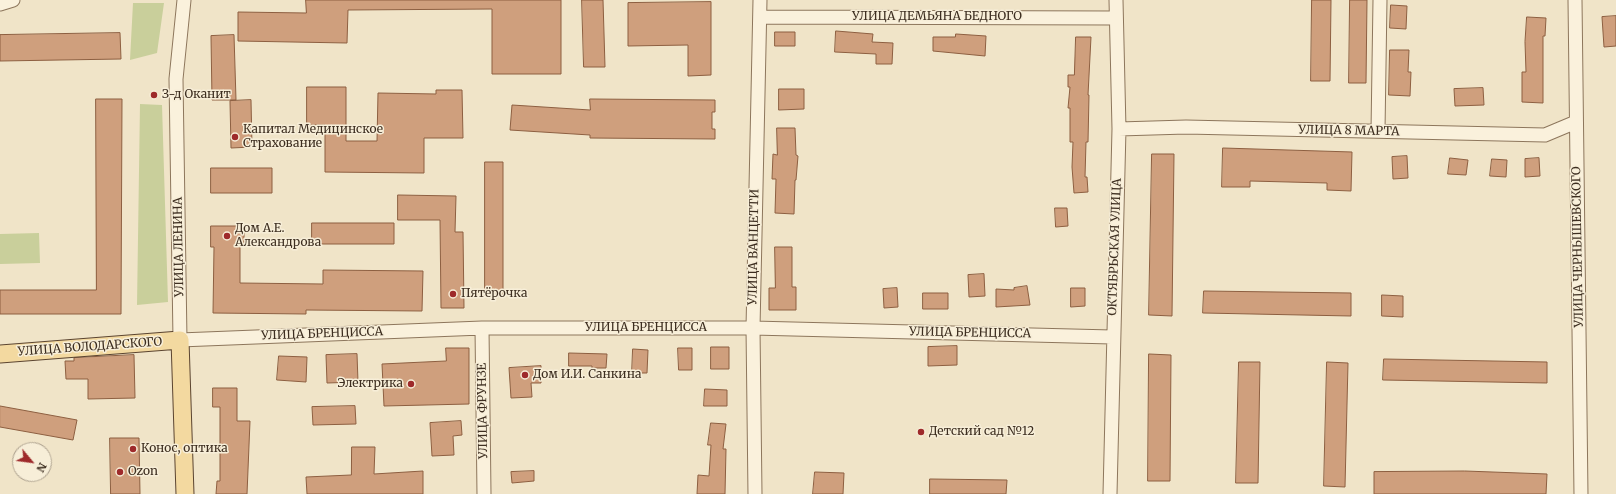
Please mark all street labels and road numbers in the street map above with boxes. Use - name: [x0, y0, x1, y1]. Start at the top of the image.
- street label: УЛИЦА ДЕМЬЯНА БЕДНОГО: [852, 10, 1022, 24]
- street label: УЛИЦА 8 МАРТА: [1298, 123, 1400, 139]
- street label: УЛИЦА ЧЕРНЫШЕВСКОГО: [1569, 166, 1587, 328]
- street label: ОКТЯБРЬСКАЯ УЛИЦА: [1105, 178, 1125, 316]
- street label: УЛИЦА ВАНЦЕТТИ: [746, 189, 762, 305]
- street label: УЛИЦА ЛЕНИНА: [171, 197, 187, 297]
- street label: УЛИЦА БРЕНЦИССА: [585, 321, 707, 335]
- street label: УЛИЦА БРЕНЦИССА: [261, 325, 383, 343]
- street label: УЛИЦА БРЕНЦИССА: [909, 325, 1031, 341]
- street label: УЛИЦА ВОЛОДАРСКОГО: [17, 335, 163, 359]
- street label: УЛИЦА ФРУНЗЕ: [475, 363, 491, 459]

